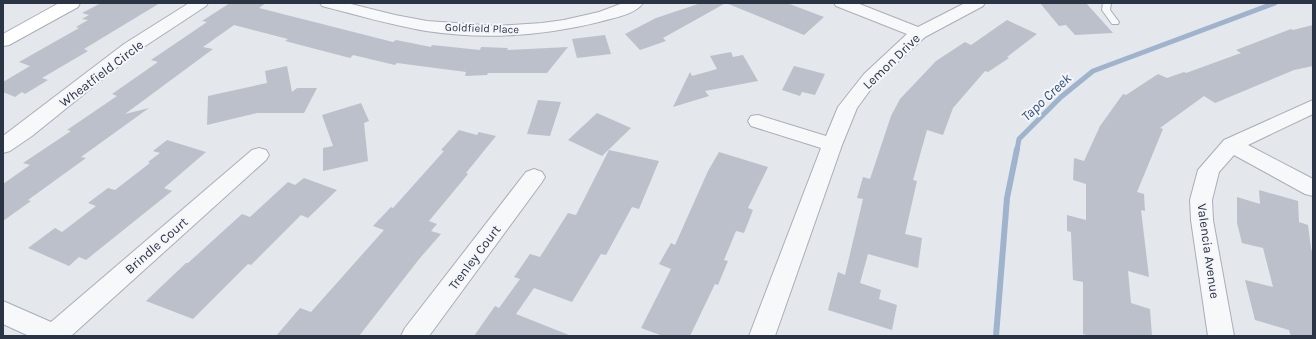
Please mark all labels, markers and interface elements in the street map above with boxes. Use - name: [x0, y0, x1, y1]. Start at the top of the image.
- street label: Goldfield Place: [445, 21, 520, 36]
- street label: Lemon Drive: [860, 30, 923, 92]
- street label: Wheatfield Circle: [56, 37, 146, 110]
- water label: Tapo Creek: [1018, 69, 1076, 125]
- street label: Valencia Avenue: [1194, 203, 1223, 300]
- street label: Brindle Court: [122, 214, 191, 277]
- street label: Trenley Court: [445, 222, 504, 292]

